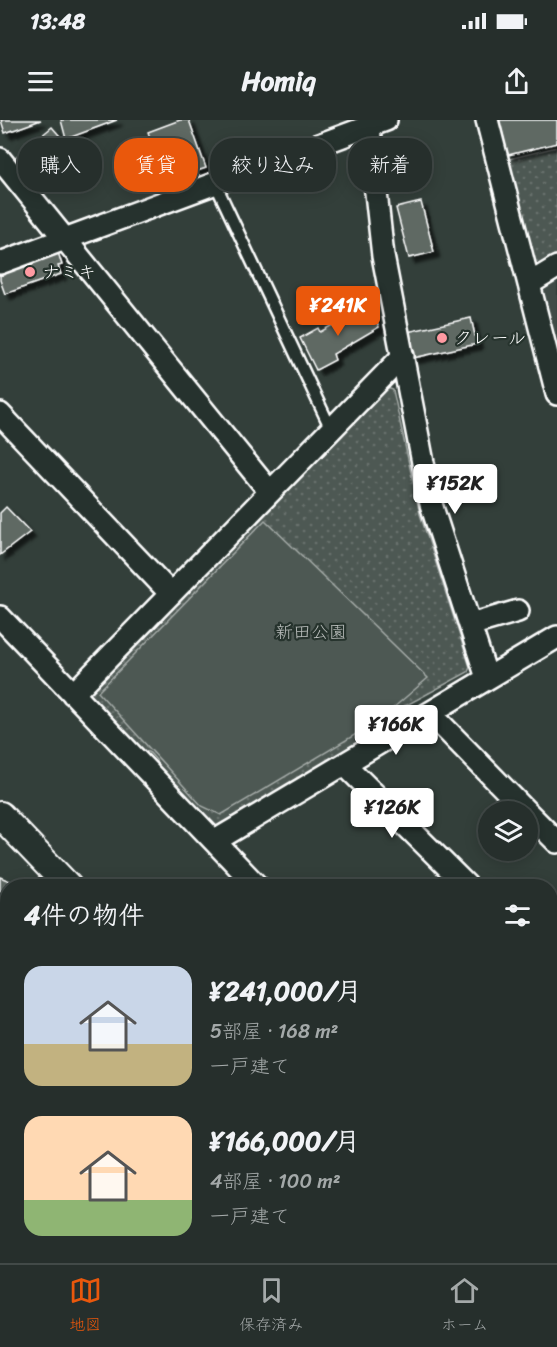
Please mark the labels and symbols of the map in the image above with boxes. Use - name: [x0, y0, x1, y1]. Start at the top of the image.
- place label: ナミキ: [42, 256, 96, 288]
- marker: ナミキ: [23, 265, 37, 279]
- pin: ¥241K: [296, 286, 380, 337]
- place label: クレール: [454, 322, 526, 354]
- marker: クレール: [435, 331, 449, 345]
- pin: ¥152K: [413, 464, 497, 515]
- park label: 新田公園: [275, 616, 347, 648]
- pin: ¥166K: [354, 705, 438, 756]
- pin: ¥126K: [350, 788, 434, 839]

